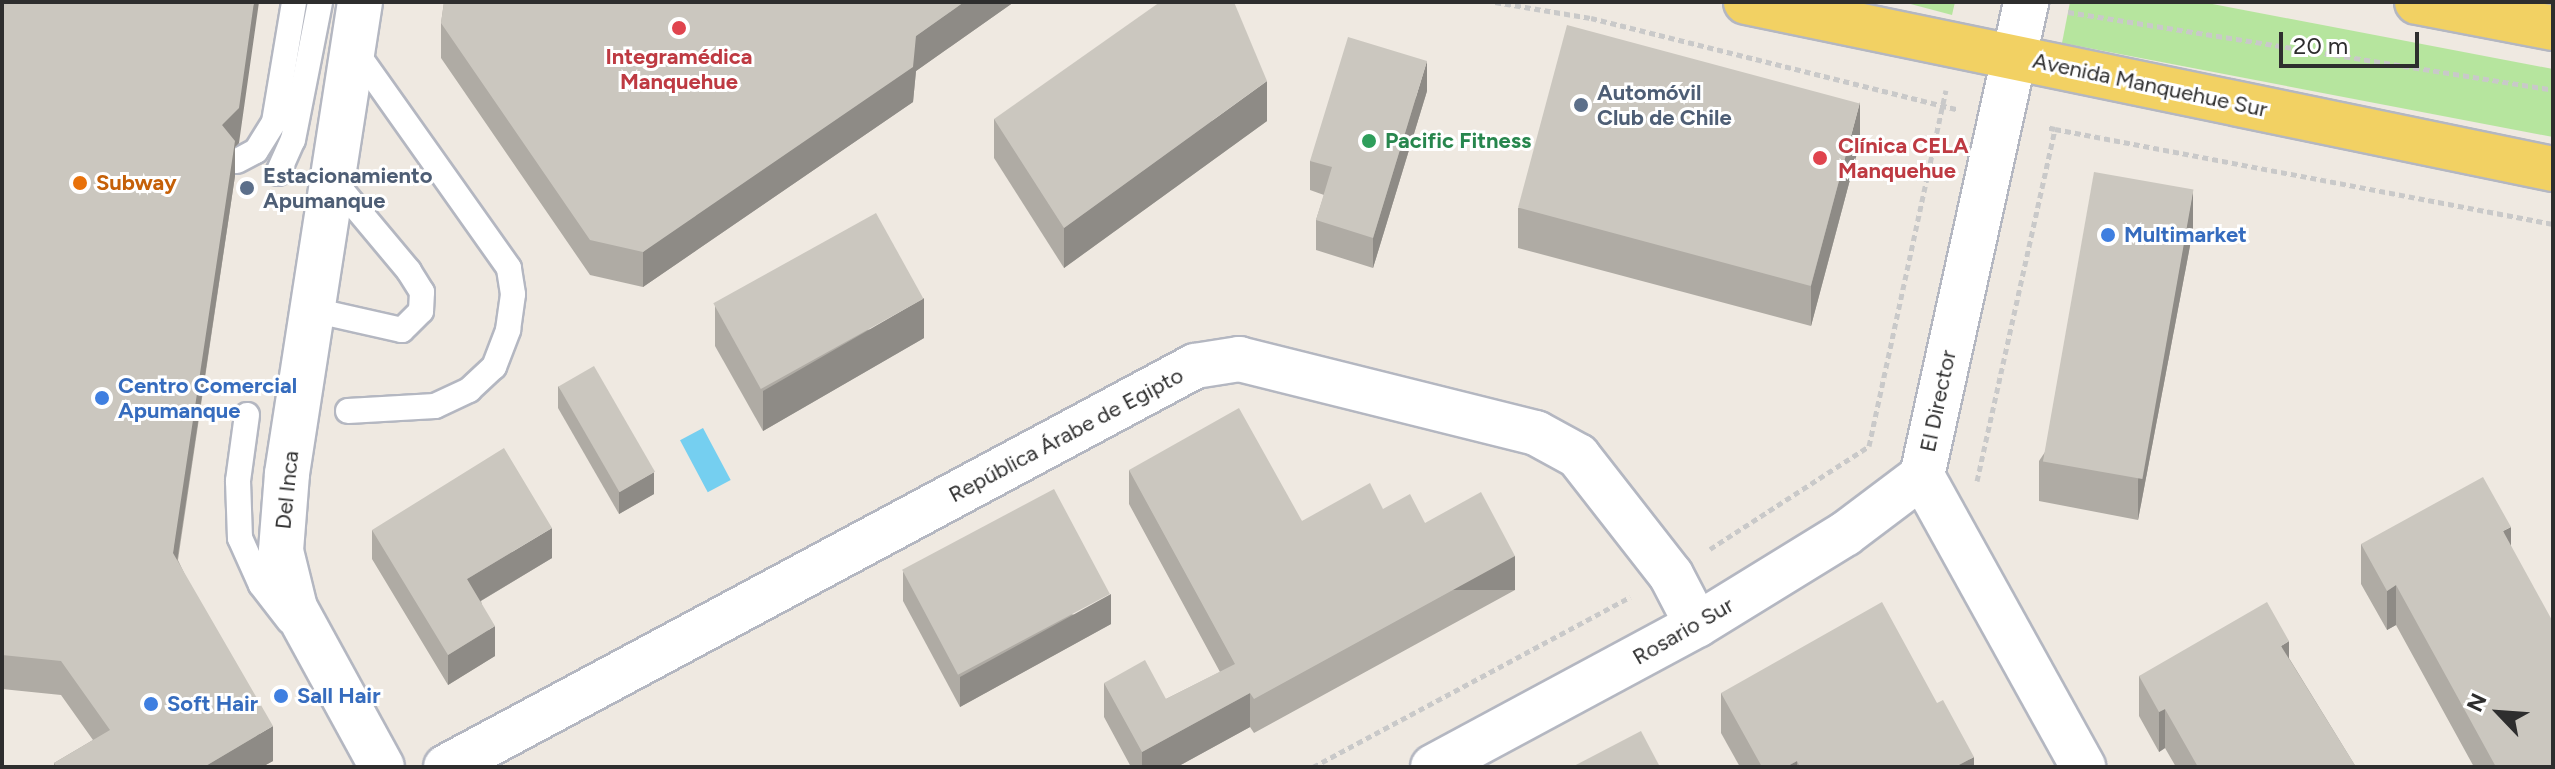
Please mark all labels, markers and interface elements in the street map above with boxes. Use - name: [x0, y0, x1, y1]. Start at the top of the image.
- scale bar: [2283, 16, 2423, 66]
- marker: Integramédica Manquehue: [668, 17, 690, 39]
- text: 20 m: [2293, 31, 2348, 60]
- place label: Integramédica Manquehue: [605, 43, 753, 94]
- street label: Avenida Manquehue Sur: [2030, 47, 2270, 123]
- place label: Automóvil Club de Chile: [1597, 79, 1732, 130]
- marker: Automóvil Club de Chile: [1572, 96, 1590, 114]
- place label: Pacific Fitness: [1385, 128, 1531, 154]
- marker: Pacific Fitness: [1360, 132, 1378, 150]
- place label: Clínica CELA Manquehue: [1838, 132, 1969, 184]
- marker: Clínica CELA Manquehue: [1809, 147, 1831, 169]
- place label: Estacionamiento Apumanque: [263, 162, 432, 214]
- place label: Subway: [96, 170, 177, 196]
- marker: Subway: [71, 174, 89, 192]
- marker: Estacionamiento Apumanque: [238, 179, 256, 197]
- place label: Multimarket: [2124, 222, 2247, 248]
- marker: Multimarket: [2099, 226, 2117, 244]
- street label: El Director: [1914, 348, 1962, 454]
- street label: República Árabe de Egipto: [944, 362, 1188, 508]
- place label: Centro Comercial Apumanque: [118, 372, 297, 424]
- marker: Centro Comercial Apumanque: [93, 389, 111, 407]
- street label: Del Inca: [270, 449, 304, 531]
- street label: Rosario Sur: [1628, 592, 1738, 670]
- north arrow: [2459, 673, 2539, 753]
- place label: Sall Hair: [297, 683, 380, 709]
- marker: Sall Hair: [272, 687, 290, 705]
- text: N: [2461, 689, 2493, 716]
- place label: Soft Hair: [167, 691, 258, 717]
- marker: Soft Hair: [142, 695, 160, 713]

